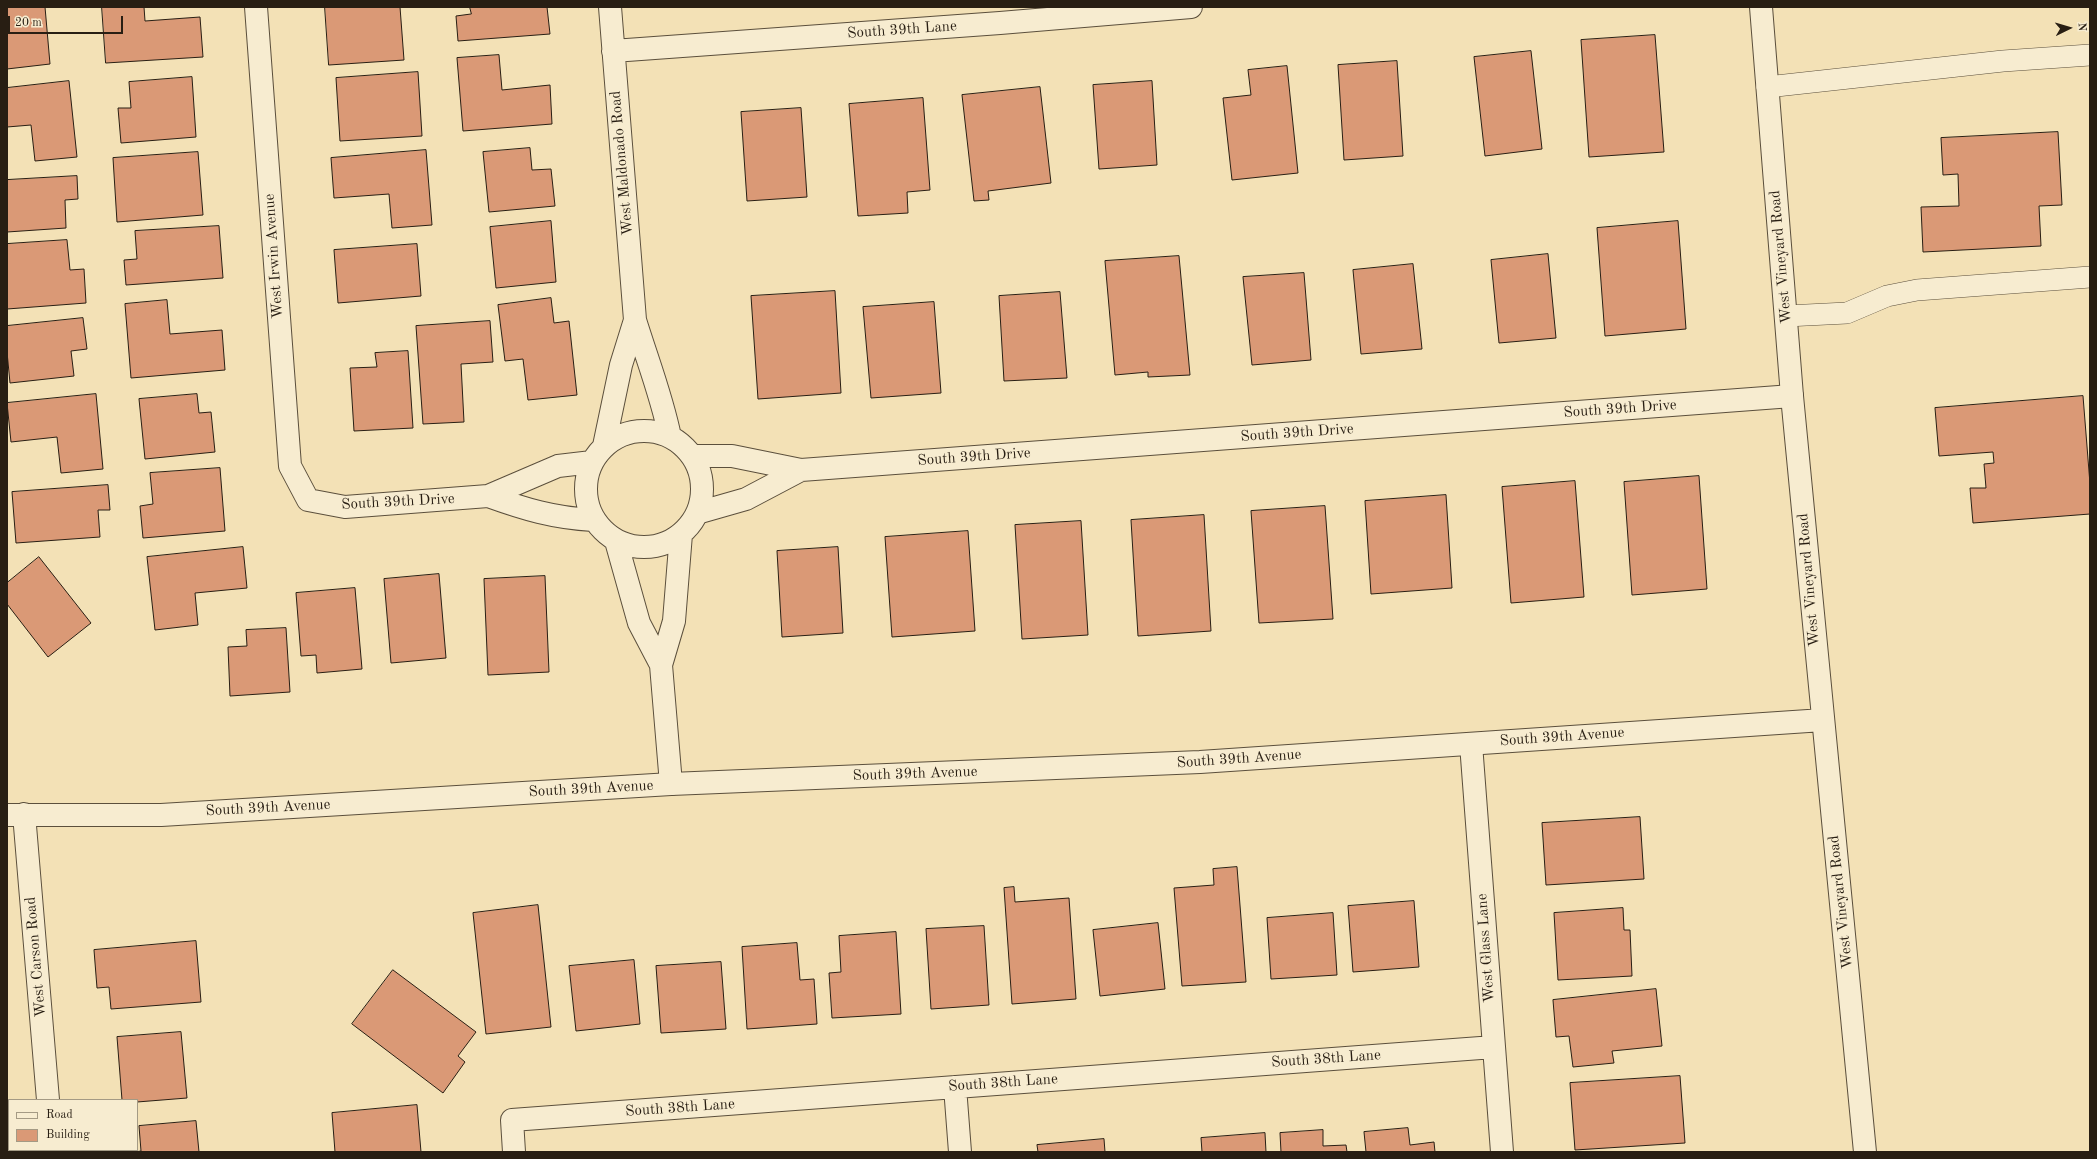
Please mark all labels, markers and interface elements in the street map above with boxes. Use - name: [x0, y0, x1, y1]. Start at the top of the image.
- scale bar: [10, 8, 125, 34]
- north arrow: [2049, 8, 2089, 48]
- text: 20 m: [15, 17, 42, 29]
- street label: South 39th Lane: [847, 17, 957, 43]
- text: N: [2076, 22, 2087, 32]
- street label: West Maldonado Road: [607, 90, 637, 236]
- street label: West Vineyard Road: [1766, 190, 1796, 324]
- street label: West Irwin Avenue: [261, 193, 287, 319]
- street label: South 39th Drive: [1563, 396, 1677, 422]
- street label: South 39th Drive: [1240, 420, 1354, 446]
- street label: South 39th Drive: [917, 444, 1031, 470]
- street label: South 39th Drive: [341, 490, 455, 514]
- street label: West Vineyard Road: [1794, 513, 1824, 647]
- street label: South 39th Avenue: [1499, 724, 1625, 750]
- street label: South 39th Avenue: [1176, 746, 1302, 772]
- street label: South 39th Avenue: [852, 763, 978, 785]
- street label: South 39th Avenue: [528, 777, 654, 801]
- street label: South 39th Avenue: [205, 796, 331, 820]
- street label: West Vineyard Road: [1825, 834, 1857, 970]
- street label: West Glass Lane: [1473, 893, 1499, 1003]
- street label: West Carson Road: [22, 896, 50, 1018]
- street label: South 38th Lane: [1271, 1046, 1381, 1072]
- street label: South 38th Lane: [948, 1070, 1058, 1096]
- street label: South 38th Lane: [625, 1095, 735, 1121]
- legend: [8, 1099, 138, 1151]
- text: Road: [46, 1109, 73, 1121]
- text: Building: [46, 1129, 90, 1141]

